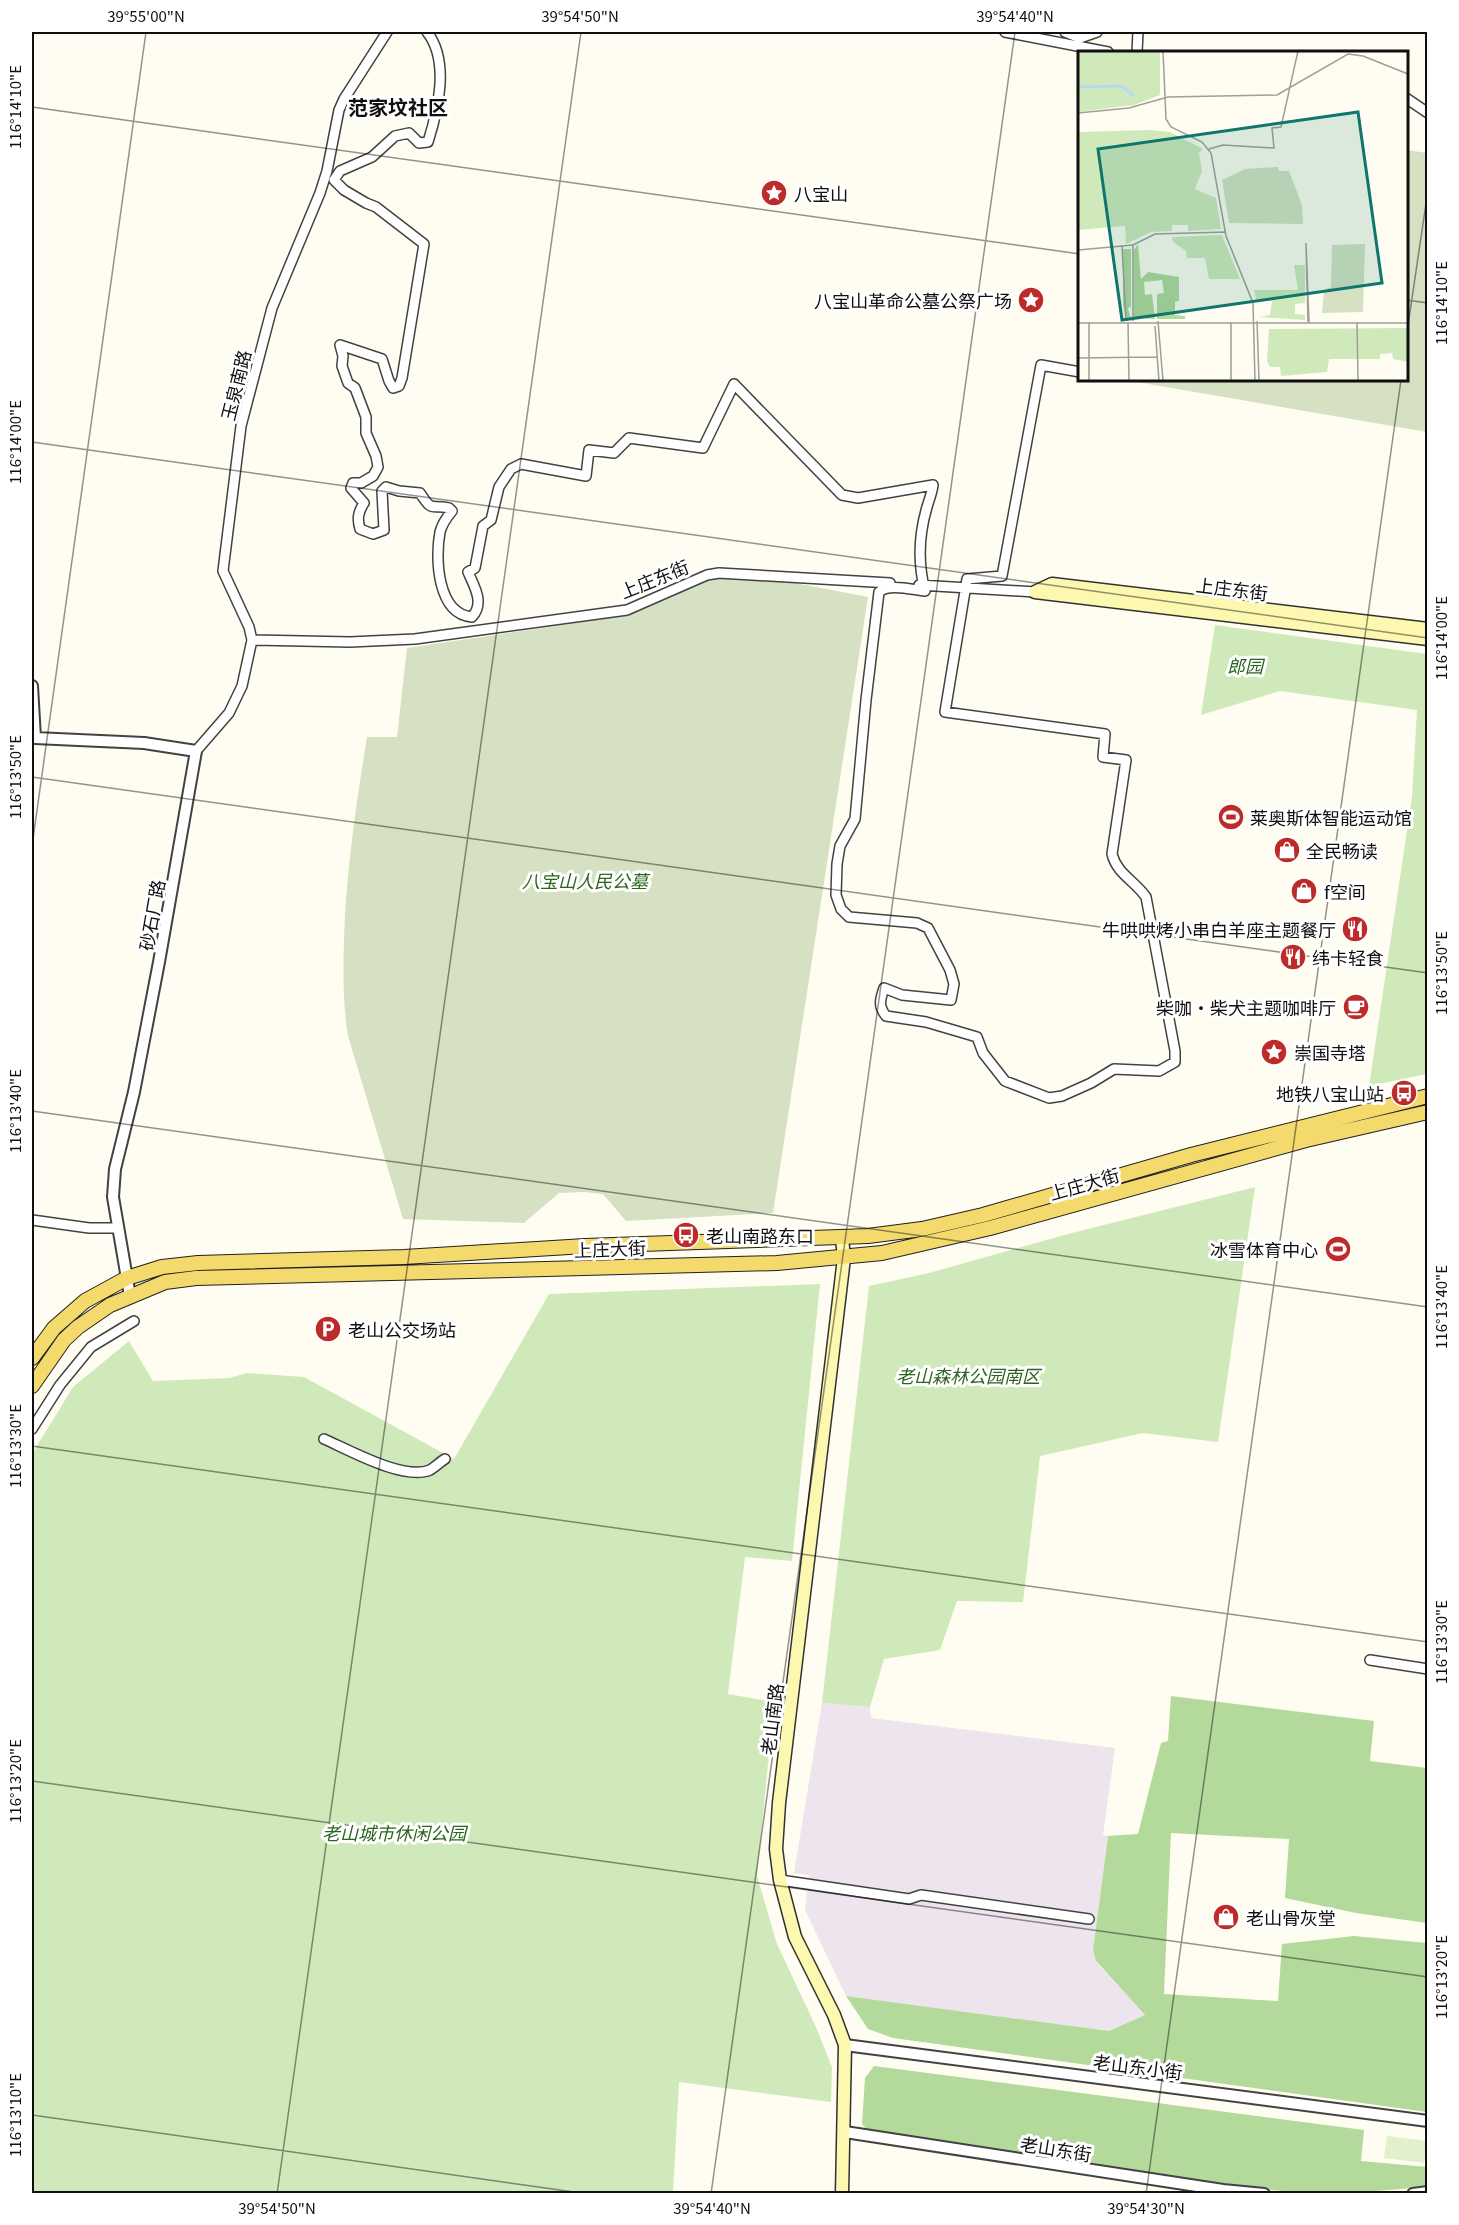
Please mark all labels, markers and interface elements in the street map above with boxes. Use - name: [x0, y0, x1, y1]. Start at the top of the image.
- text: 39°55'00"N: [107, 5, 185, 26]
- text: 39°54'50"N: [541, 5, 619, 26]
- text: 39°54'40"N: [976, 5, 1054, 26]
- inset map: [1078, 51, 1408, 381]
- text: 116°14'10"E: [4, 65, 25, 149]
- district label: 范家坟社区: [348, 92, 448, 121]
- place icon: 八宝山: [759, 178, 789, 208]
- place label: 八宝山: [794, 180, 848, 206]
- text: 116°14'10"E: [1430, 261, 1451, 345]
- place icon: 八宝山革命公墓公祭广场: [1016, 285, 1046, 315]
- place label: 八宝山革命公墓公祭广场: [814, 287, 1012, 313]
- street label: 玉泉南路: [214, 347, 256, 423]
- text: 116°14'00"E: [4, 400, 25, 484]
- street label: 上庄东街: [616, 552, 692, 604]
- street label: 上庄东街: [1195, 571, 1269, 605]
- text: 116°14'00"E: [1430, 596, 1451, 680]
- park label: 郎园: [1227, 652, 1266, 678]
- text: 116°13'50"E: [4, 735, 25, 819]
- sports icon: 莱奥斯体智能运动馆: [1216, 802, 1246, 832]
- place label: 莱奥斯体智能运动馆: [1250, 804, 1412, 830]
- shop icon: 全民畅读: [1272, 835, 1302, 865]
- place label: 全民畅读: [1306, 837, 1378, 863]
- park label: 八宝山人民公墓: [522, 867, 651, 893]
- shop icon: f空间: [1289, 876, 1319, 906]
- street label: 砂石厂路: [132, 877, 170, 953]
- place label: f空间: [1324, 878, 1366, 904]
- restaurant icon: 牛哄哄烤小串白羊座主题餐厅: [1340, 914, 1370, 944]
- place label: 牛哄哄烤小串白羊座主题餐厅: [1102, 916, 1336, 942]
- text: 116°13'50"E: [1430, 931, 1451, 1015]
- restaurant icon: 纬卡轻食: [1278, 942, 1308, 972]
- place label: 纬卡轻食: [1312, 944, 1384, 970]
- cafe icon: 柴咖·柴犬主题咖啡厅: [1341, 992, 1371, 1022]
- place label: 柴咖·柴犬主题咖啡厅: [1156, 994, 1336, 1020]
- place icon: 崇国寺塔: [1259, 1037, 1289, 1067]
- place label: 崇国寺塔: [1294, 1039, 1366, 1065]
- text: 116°13'40"E: [4, 1069, 25, 1153]
- bus stop icon: 地铁八宝山站: [1389, 1078, 1419, 1108]
- place label: 地铁八宝山站: [1276, 1080, 1384, 1106]
- street label: 上庄大街: [1046, 1161, 1122, 1205]
- bus stop icon: 老山南路东口: [671, 1220, 701, 1250]
- place label: 老山南路东口: [706, 1222, 814, 1248]
- street label: 上庄大街: [574, 1234, 646, 1262]
- sports icon: 冰雪体育中心: [1323, 1234, 1353, 1264]
- place label: 冰雪体育中心: [1210, 1236, 1318, 1262]
- text: 116°13'40"E: [1430, 1265, 1451, 1349]
- parking icon: 老山公交场站: [313, 1314, 343, 1344]
- place label: 老山公交场站: [348, 1316, 456, 1342]
- park label: 老山森林公园南区: [896, 1362, 1043, 1388]
- text: 116°13'30"E: [4, 1404, 25, 1488]
- text: 116°13'30"E: [1430, 1600, 1451, 1684]
- street label: 老山南路: [754, 1682, 788, 1756]
- text: 116°13'20"E: [4, 1739, 25, 1823]
- park label: 老山城市休闲公园: [322, 1819, 469, 1845]
- shop icon: 老山骨灰堂: [1211, 1902, 1241, 1932]
- place label: 老山骨灰堂: [1246, 1904, 1336, 1930]
- text: 116°13'20"E: [1430, 1935, 1451, 2019]
- street label: 老山东小街: [1092, 2048, 1184, 2084]
- text: 116°13'10"E: [4, 2073, 25, 2157]
- street label: 老山东街: [1018, 2130, 1094, 2166]
- text: 39°54'50"N: [238, 2197, 316, 2218]
- text: 39°54'40"N: [673, 2197, 751, 2218]
- text: 39°54'30"N: [1107, 2197, 1185, 2218]

